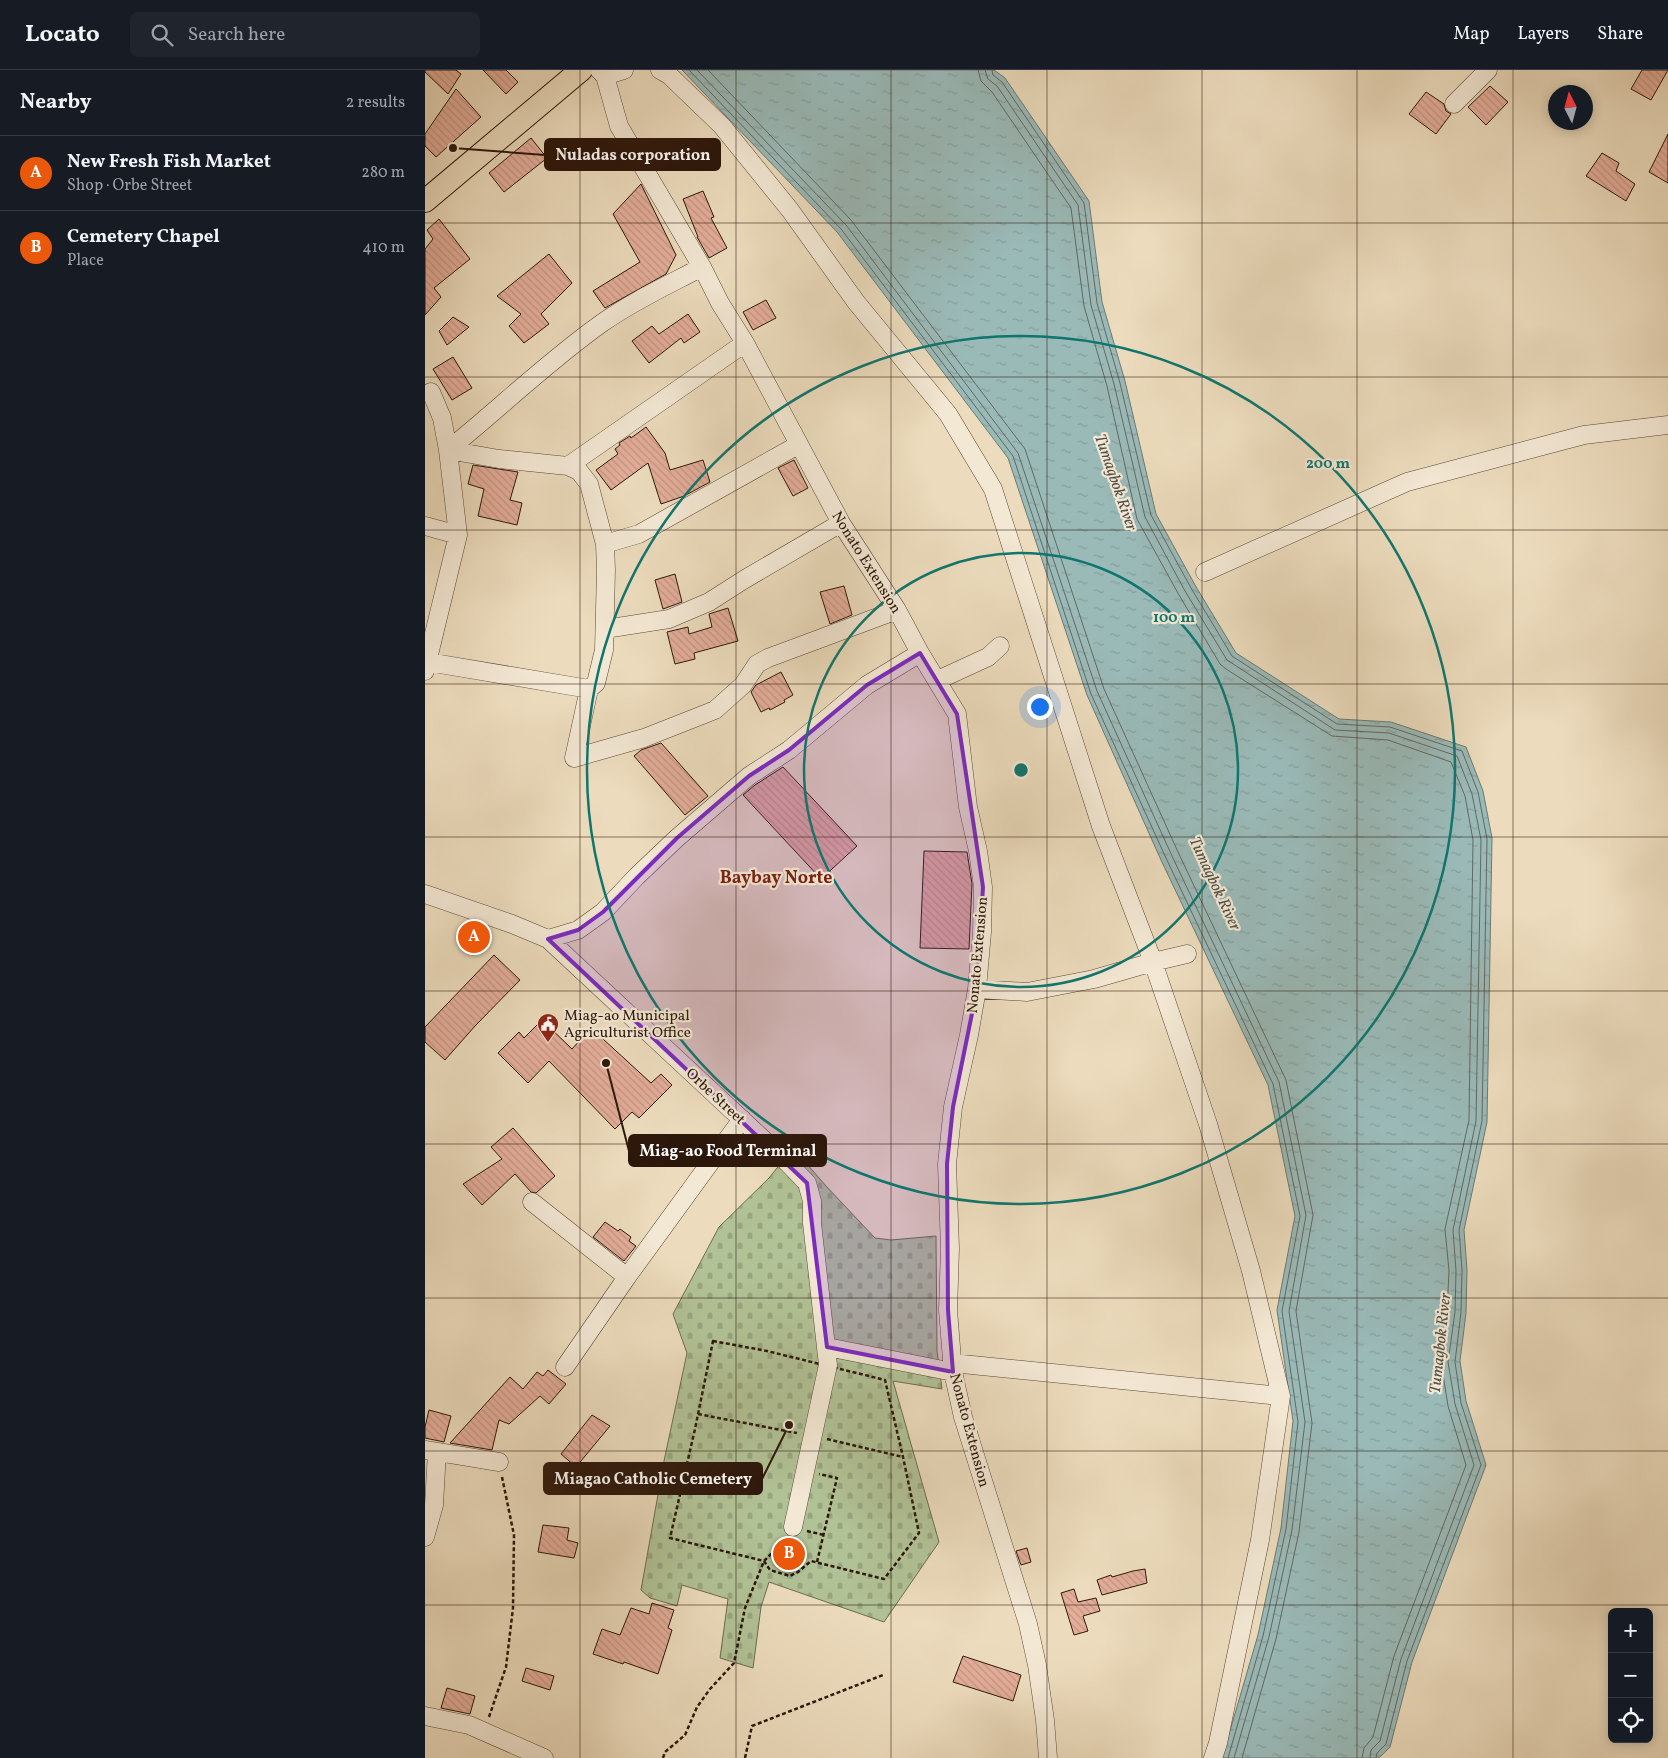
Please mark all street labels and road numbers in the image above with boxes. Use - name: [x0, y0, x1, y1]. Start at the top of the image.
- street label: Nonato Extension: [826, 507, 906, 618]
- street label: Nonato Extension: [963, 896, 994, 1014]
- street label: Orbe Street: [680, 1064, 750, 1130]
- street label: Nonato Extension: [943, 1371, 994, 1490]

